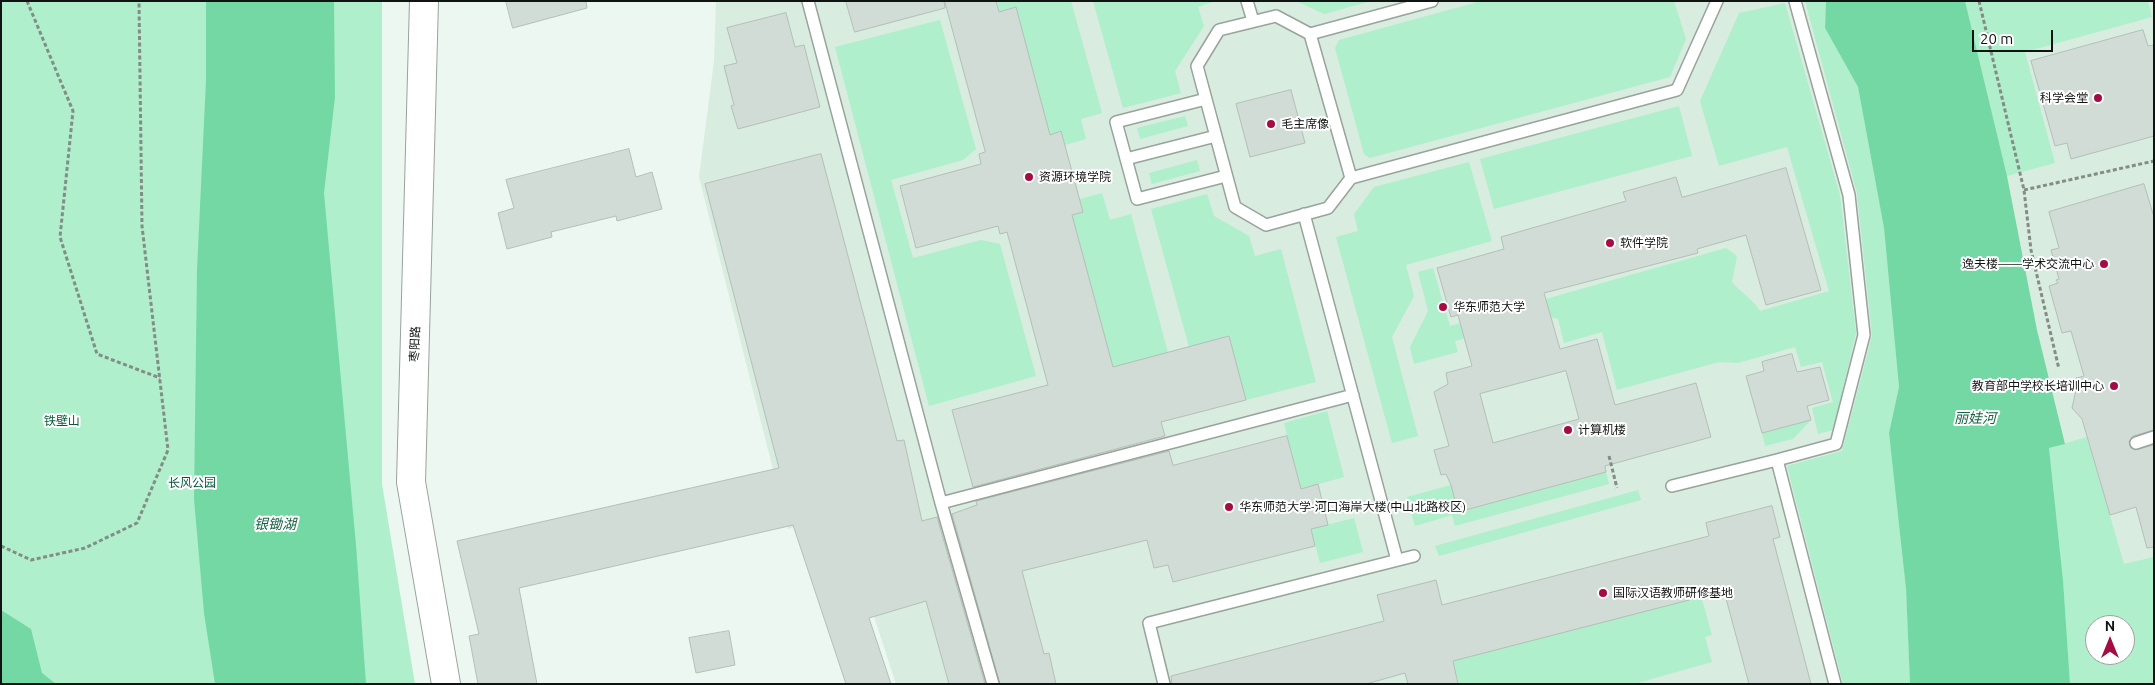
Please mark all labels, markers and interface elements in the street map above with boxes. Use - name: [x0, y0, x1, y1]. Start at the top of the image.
- scale bar: [1975, 20, 2056, 52]
- text: 20 m: [1980, 30, 2013, 47]
- place label: 科学会堂: [2040, 91, 2088, 105]
- marker: 科学会堂: [2092, 92, 2104, 104]
- place label: 毛主席像: [1281, 117, 1329, 131]
- marker: 毛主席像: [1265, 118, 1277, 130]
- place label: 资源环境学院: [1039, 170, 1111, 184]
- marker: 资源环境学院: [1023, 171, 1035, 183]
- place label: 软件学院: [1620, 236, 1668, 250]
- marker: 软件学院: [1604, 237, 1616, 249]
- place label: 逸夫楼——学术交流中心: [1962, 257, 2094, 271]
- marker: 逸夫楼——学术交流中心: [2098, 258, 2110, 270]
- place label: 华东师范大学: [1453, 300, 1525, 314]
- marker: 华东师范大学: [1437, 301, 1449, 313]
- street label: 枣阳路: [407, 326, 423, 362]
- place label: 教育部中学校长培训中心: [1972, 379, 2104, 393]
- marker: 教育部中学校长培训中心: [2108, 380, 2120, 392]
- water label: 丽娃河: [1954, 410, 1996, 426]
- park label: 铁壁山: [44, 414, 80, 428]
- place label: 计算机楼: [1578, 423, 1626, 437]
- marker: 计算机楼: [1562, 424, 1574, 436]
- park label: 长风公园: [168, 476, 216, 490]
- place label: 华东师范大学-河口海岸大楼(中山北路校区): [1239, 500, 1466, 514]
- marker: 华东师范大学-河口海岸大楼(中山北路校区): [1223, 501, 1235, 513]
- water label: 银锄湖: [254, 516, 296, 532]
- place label: 国际汉语教师研修基地: [1613, 586, 1733, 600]
- marker: 国际汉语教师研修基地: [1597, 587, 1609, 599]
- north arrow: [2085, 615, 2135, 665]
- text: N: [2105, 618, 2115, 634]

